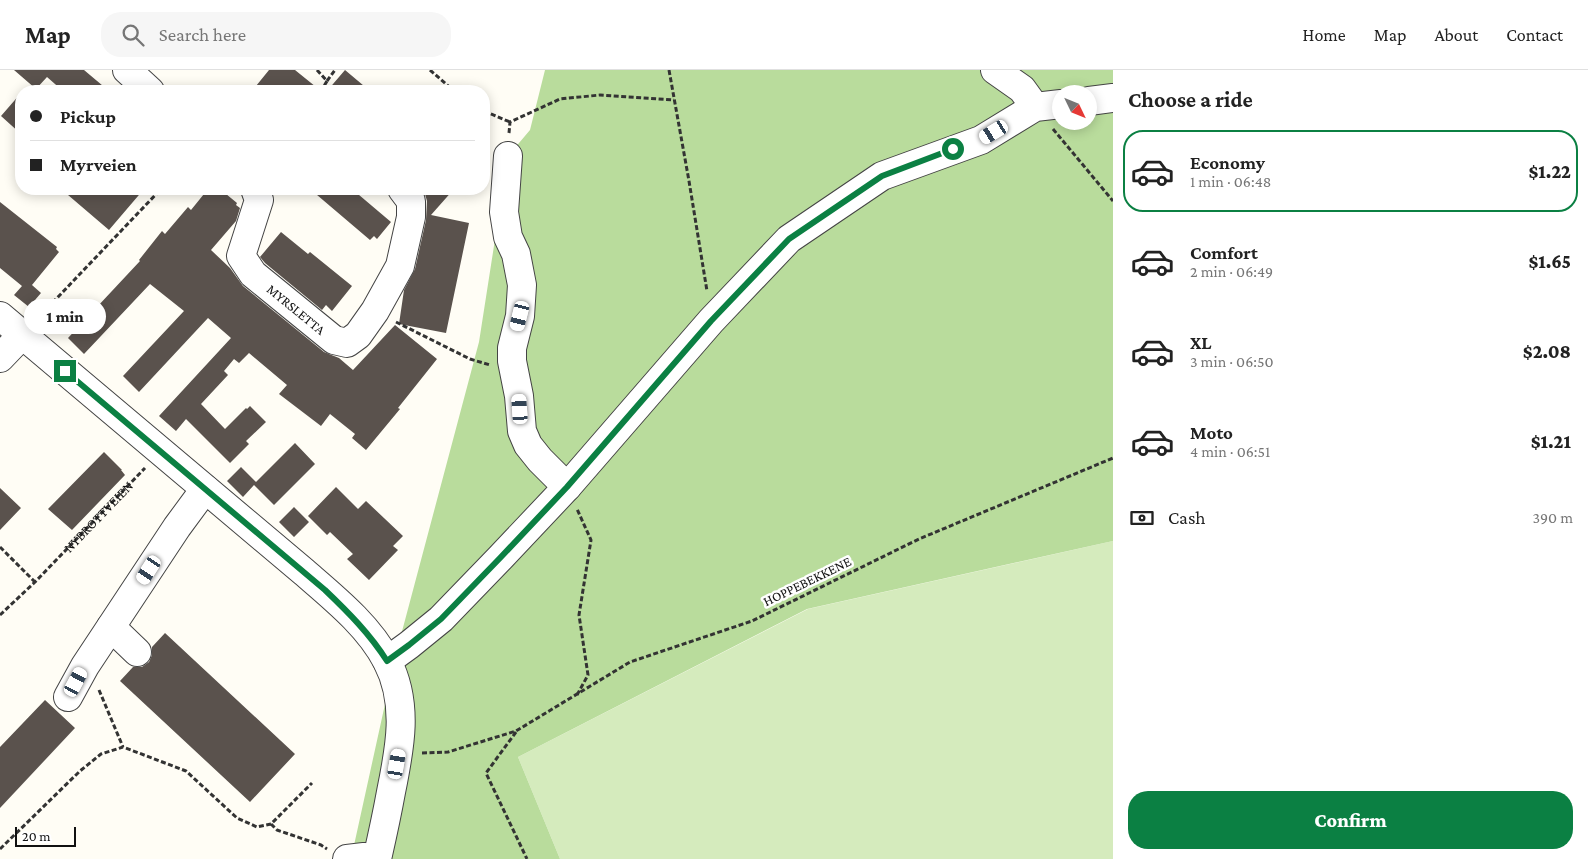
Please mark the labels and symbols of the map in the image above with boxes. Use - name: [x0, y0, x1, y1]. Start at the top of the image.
- north arrow: [1052, 85, 1098, 130]
- car: [977, 118, 1010, 146]
- route start: [942, 138, 964, 160]
- street label: MYRSLETTA: [264, 281, 329, 338]
- callout: 1 min: [24, 298, 106, 334]
- car: [509, 300, 530, 332]
- route end: [54, 360, 76, 382]
- car: [511, 394, 528, 424]
- street label: NYBROTTVEIEN: [60, 478, 136, 556]
- car: [134, 553, 163, 587]
- street label: HOPPEBEKKENE: [760, 553, 854, 609]
- car: [62, 665, 89, 699]
- car: [387, 748, 406, 780]
- scale bar: [15, 824, 76, 847]

